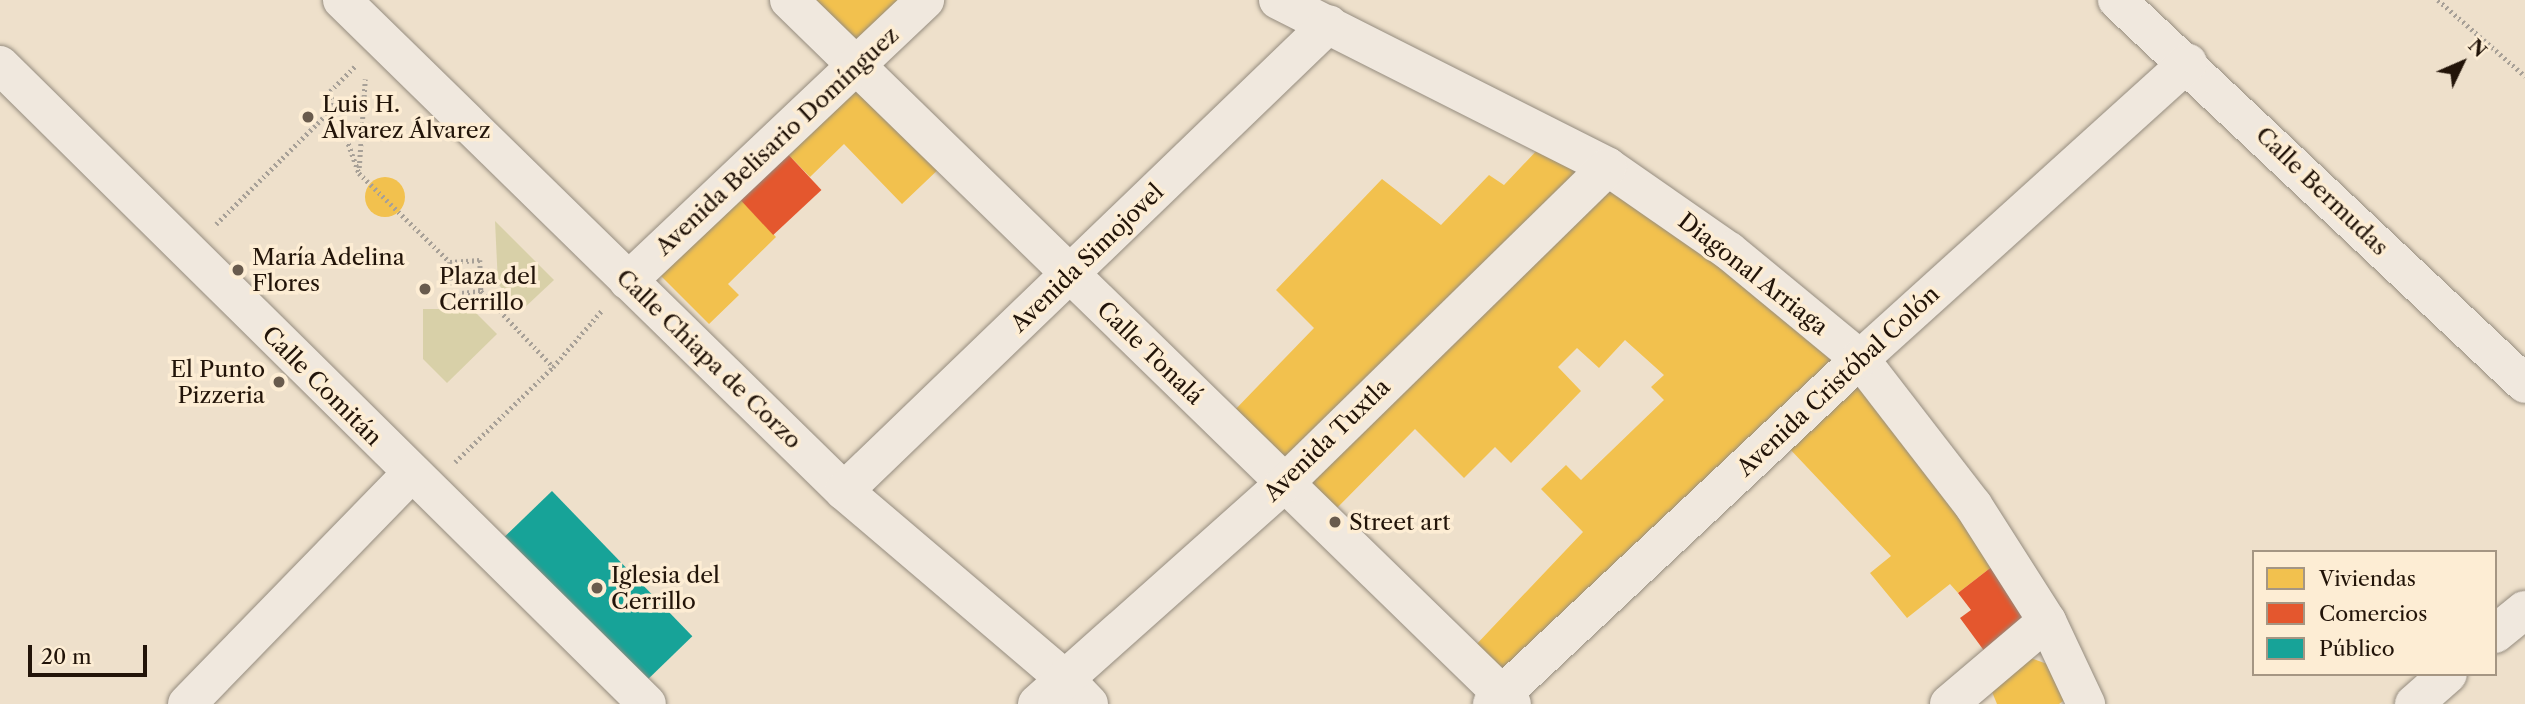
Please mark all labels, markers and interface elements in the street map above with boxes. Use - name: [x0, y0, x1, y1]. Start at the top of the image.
- street label: Avenida Belisario Domínguez: [650, 21, 904, 261]
- north arrow: [2427, 28, 2497, 98]
- text: N: [2463, 34, 2491, 62]
- place label: Luis H. Álvarez Álvarez: [322, 90, 492, 144]
- marker: Luis H. Álvarez Álvarez: [300, 109, 316, 125]
- street label: Calle Bermudas: [2250, 121, 2394, 261]
- street label: Avenida Simojovel: [1005, 178, 1169, 338]
- street label: Diagonal Arriaga: [1672, 207, 1834, 341]
- place label: María Adelina Flores: [252, 243, 406, 297]
- marker: María Adelina Flores: [230, 262, 246, 278]
- place label: Plaza del Cerrillo: [439, 262, 537, 316]
- street label: Calle Chiapa de Corzo: [611, 263, 807, 455]
- street label: Avenida Cristóbal Colón: [1731, 280, 1945, 482]
- marker: Plaza del Cerrillo: [417, 281, 433, 297]
- street label: Calle Tonalá: [1091, 295, 1209, 411]
- street label: Calle Comitán: [257, 321, 387, 451]
- place label: El Punto Pizzeria: [170, 355, 265, 409]
- street label: Avenida Tuxtla: [1258, 373, 1396, 507]
- marker: El Punto Pizzeria: [271, 374, 287, 390]
- place label: Street art: [1349, 508, 1450, 536]
- marker: Street art: [1327, 514, 1343, 530]
- legend: [2252, 550, 2497, 676]
- place label: Iglesia del Cerrillo: [611, 561, 720, 615]
- text: Viviendas: [2319, 566, 2416, 591]
- marker: Iglesia del Cerrillo: [589, 580, 605, 596]
- text: Comercios: [2319, 601, 2427, 626]
- scale bar: [32, 630, 150, 674]
- text: Público: [2319, 636, 2395, 661]
- text: 20 m: [41, 644, 92, 669]

